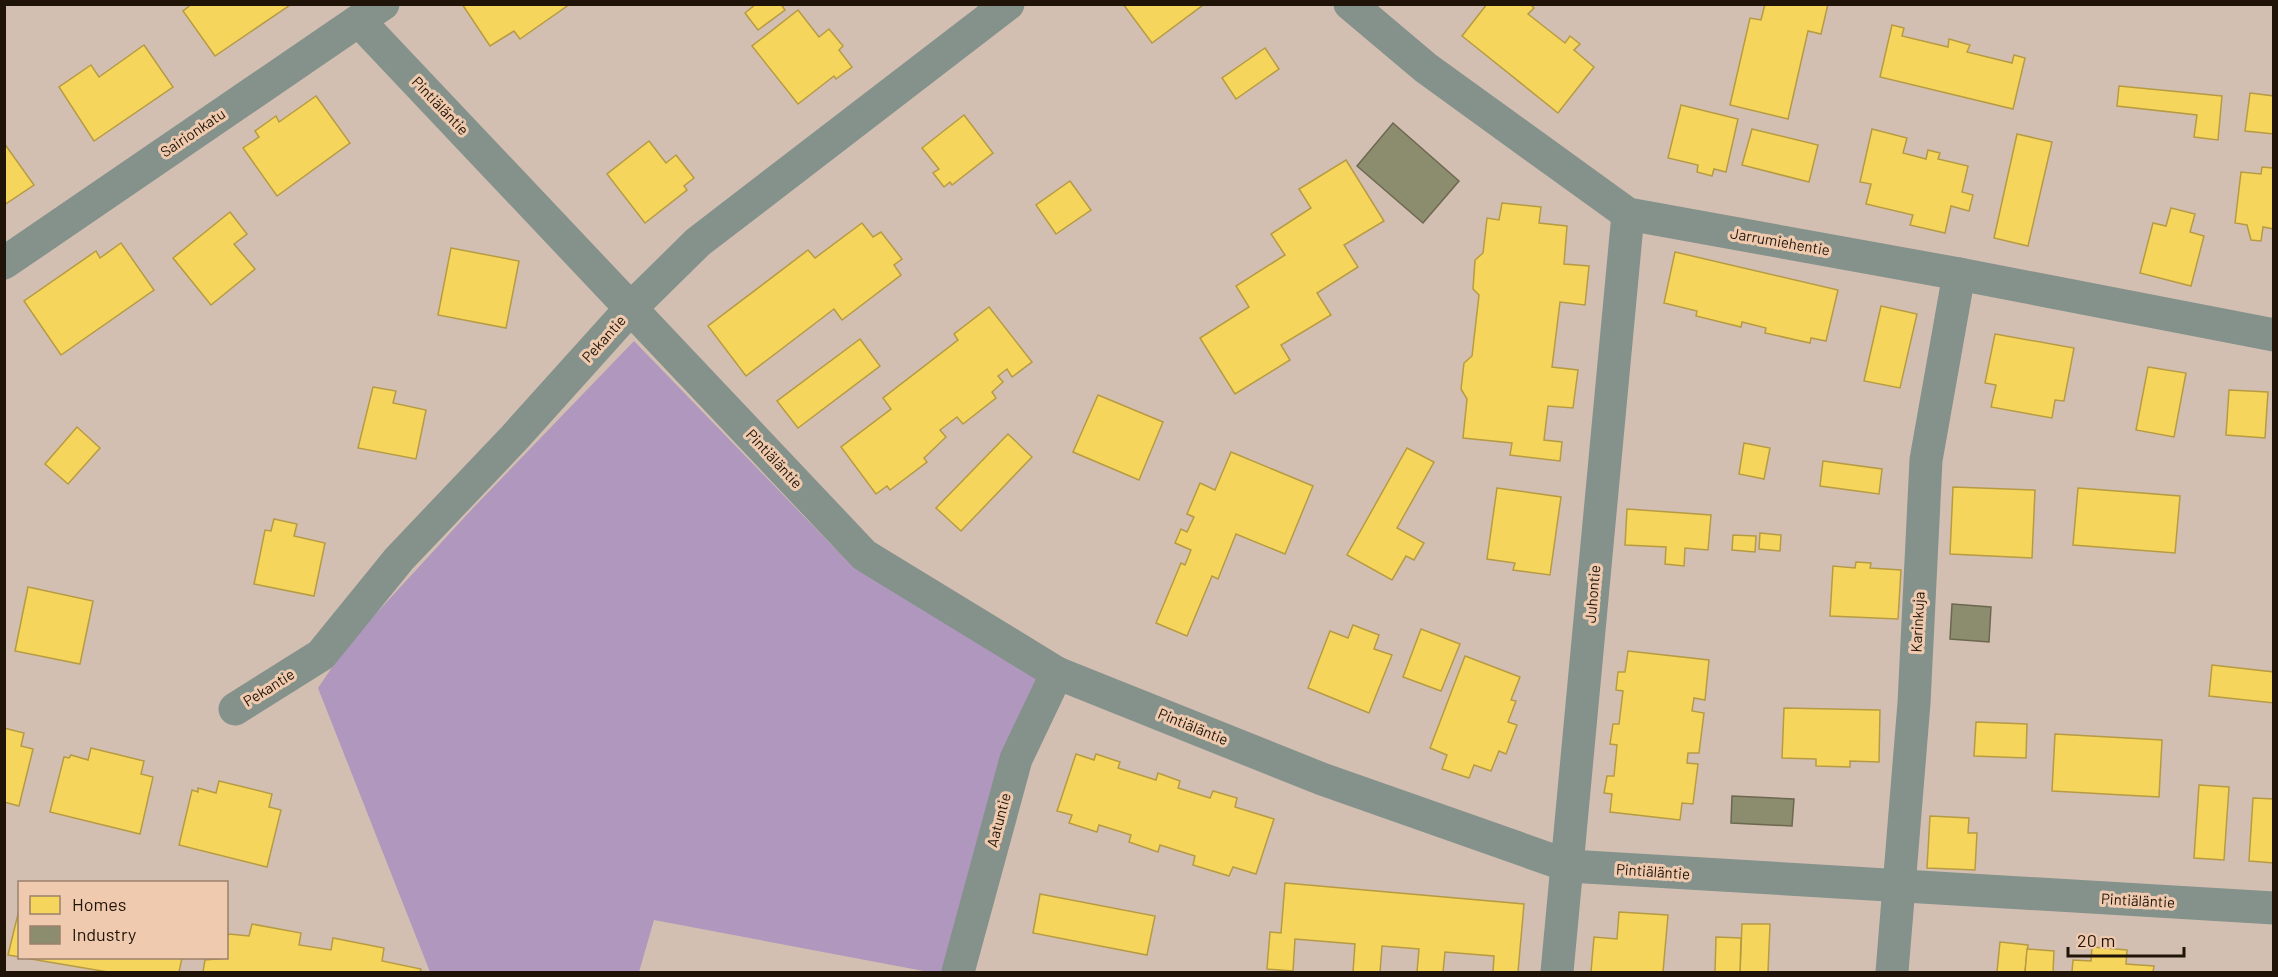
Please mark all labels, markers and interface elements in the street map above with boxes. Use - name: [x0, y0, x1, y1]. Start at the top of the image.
- street label: Pintiäläntie: [408, 72, 473, 138]
- street label: Sairionkatu: [157, 104, 228, 160]
- street label: Jarrumiehentie: [1729, 223, 1831, 259]
- street label: Pekantie: [577, 311, 629, 366]
- street label: Pintiäläntie: [743, 425, 807, 492]
- street label: Juhontie: [1581, 564, 1604, 624]
- street label: Karinkuja: [1906, 591, 1928, 653]
- street label: Pekantie: [240, 664, 297, 710]
- street label: Pintiäläntie: [1156, 704, 1231, 748]
- street label: Aatuntie: [982, 791, 1014, 849]
- street label: Pintiäläntie: [1615, 859, 1691, 883]
- legend: [18, 881, 228, 959]
- street label: Pintiäläntie: [2101, 889, 2176, 911]
- text: Homes: [72, 893, 126, 915]
- scale bar: [2068, 920, 2184, 958]
- text: Industry: [72, 923, 136, 945]
- text: 20 m: [2077, 929, 2115, 951]

